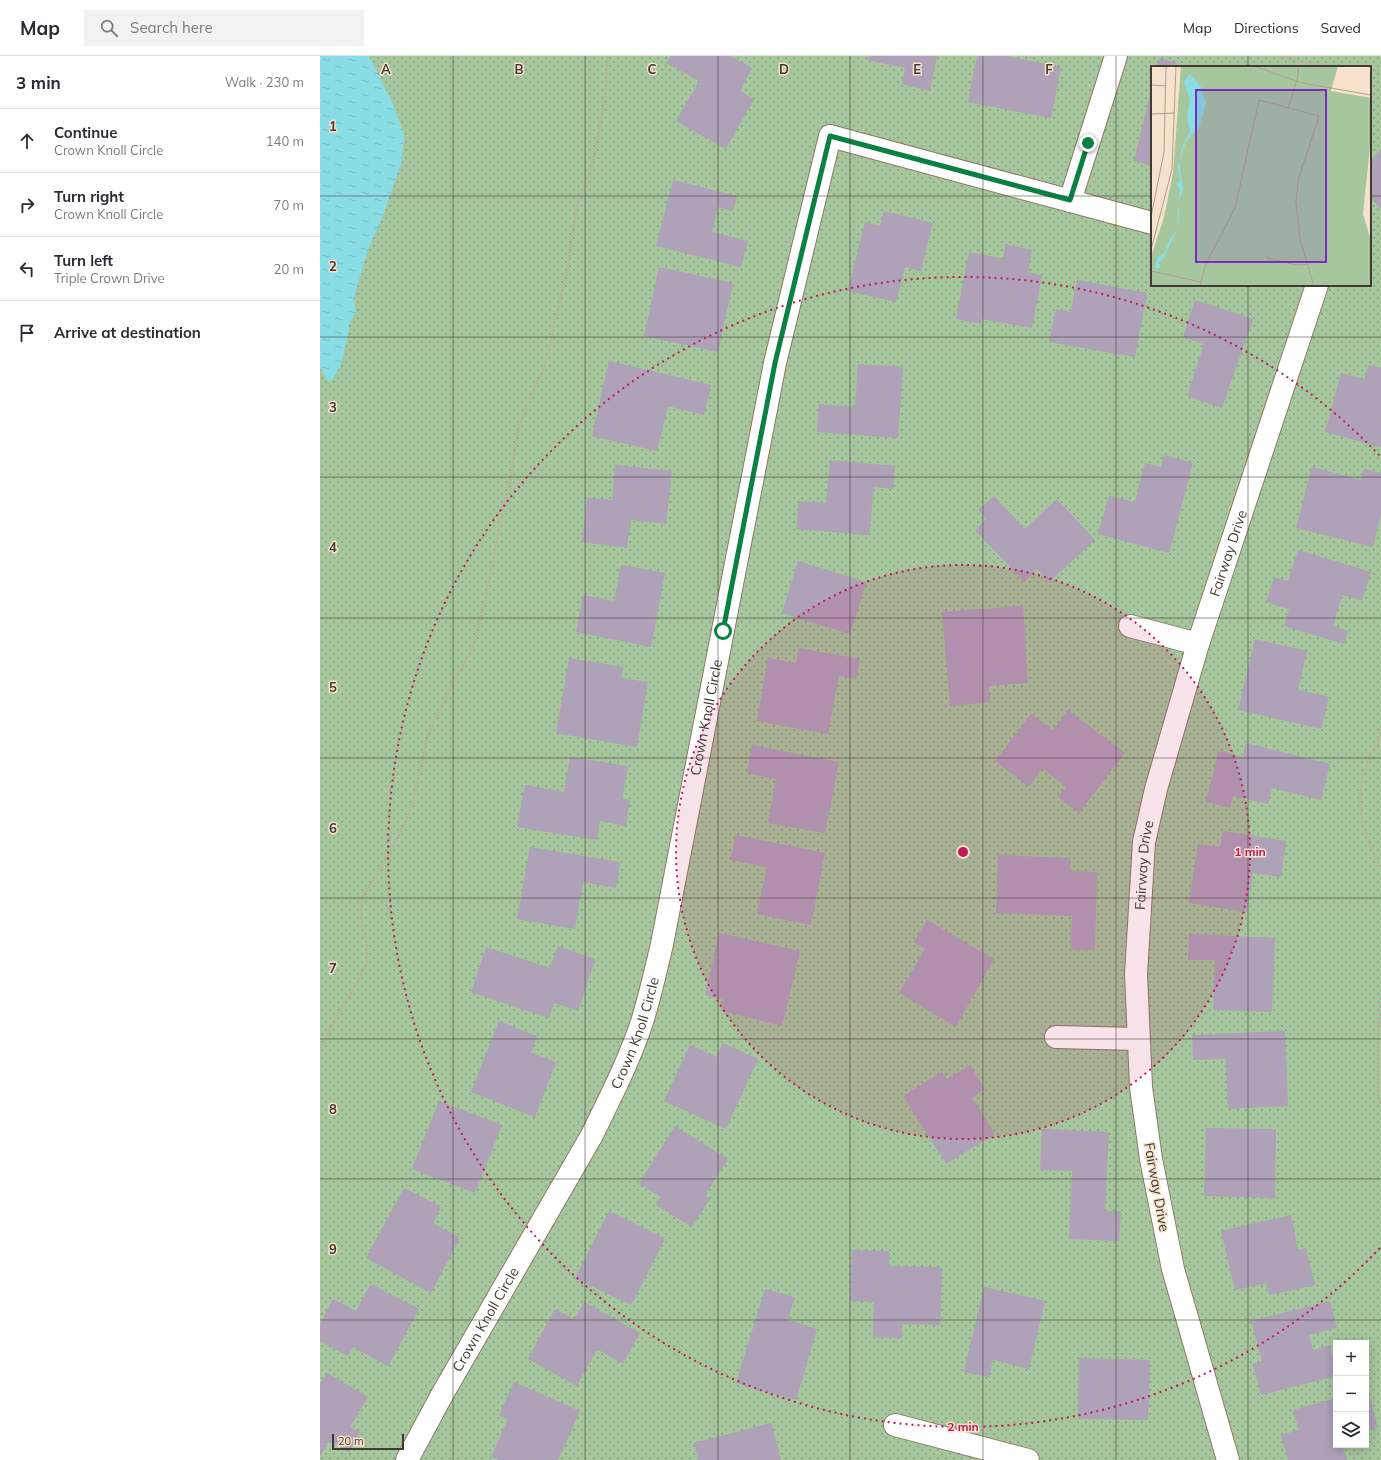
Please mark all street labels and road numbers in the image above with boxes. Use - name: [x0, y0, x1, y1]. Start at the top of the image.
- street label: Fairway Drive: [1205, 508, 1251, 599]
- street label: Crown Knoll Circle: [686, 658, 726, 777]
- street label: Fairway Drive: [1131, 818, 1158, 911]
- street label: Crown Knoll Circle: [607, 975, 663, 1092]
- street label: Fairway Drive: [1140, 1141, 1174, 1233]
- street label: Crown Knoll Circle: [448, 1264, 523, 1375]

